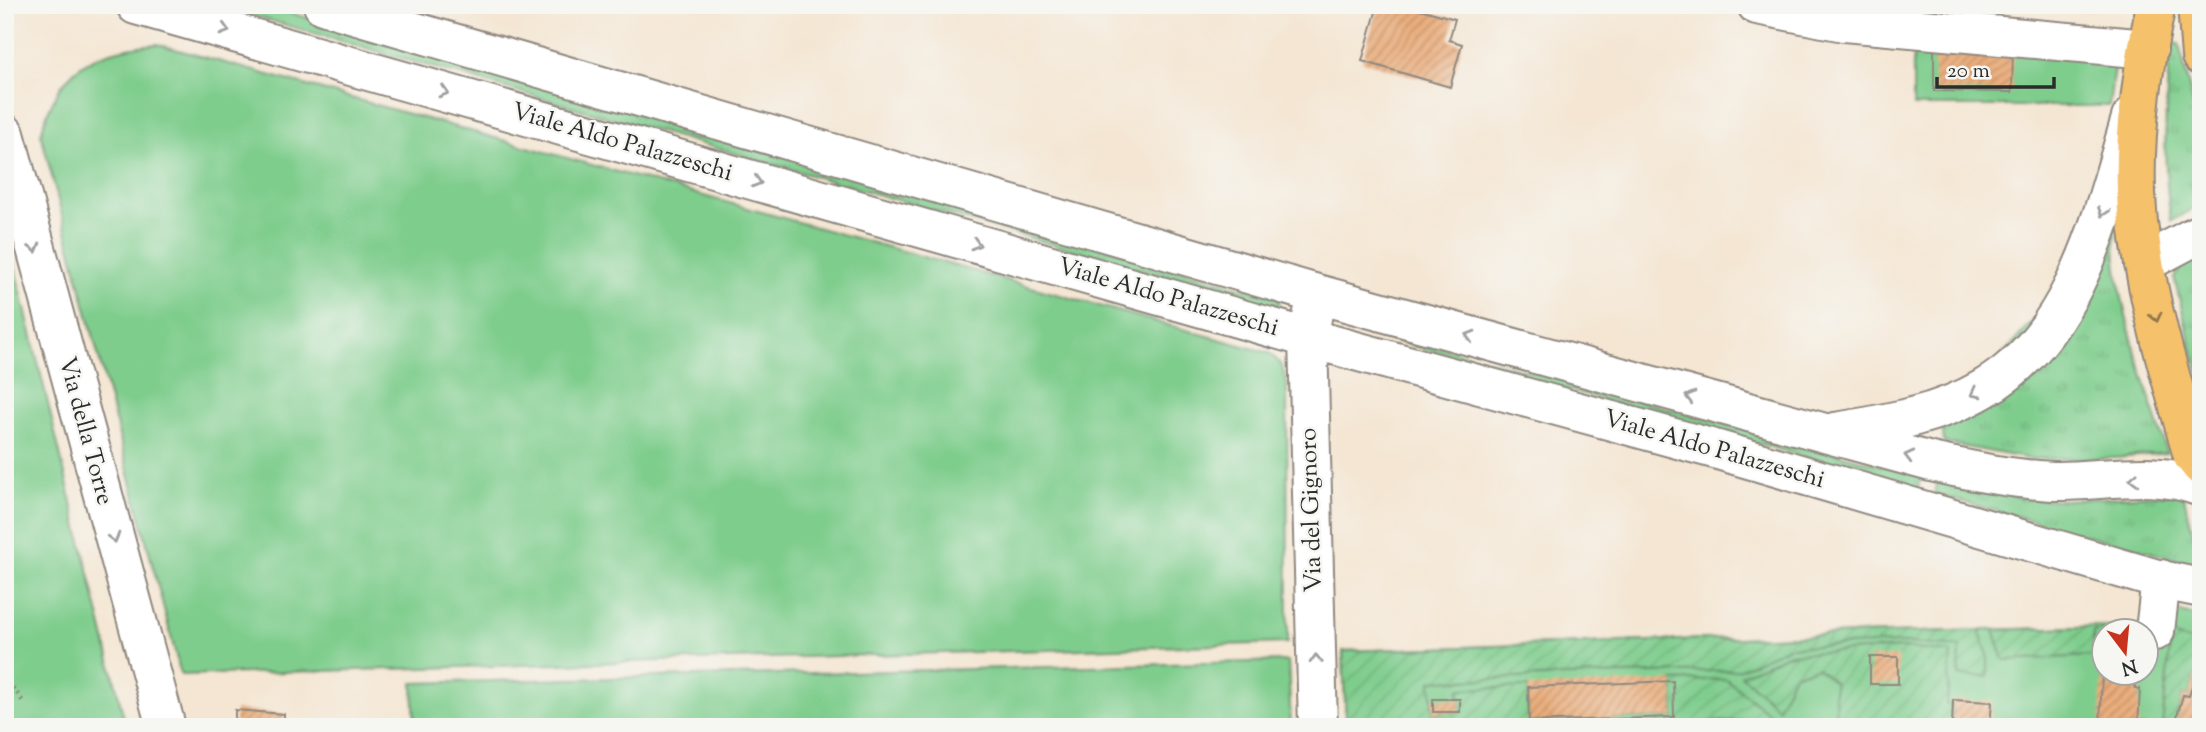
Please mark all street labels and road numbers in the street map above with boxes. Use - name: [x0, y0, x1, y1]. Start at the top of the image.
- street label: Viale Aldo Palazzeschi: [507, 95, 737, 191]
- street label: Viale Aldo Palazzeschi: [1053, 250, 1283, 346]
- street label: Via della Torre: [49, 353, 121, 509]
- street label: Viale Aldo Palazzeschi: [1599, 402, 1829, 498]
- street label: Via del Gignoro: [1292, 427, 1332, 593]

